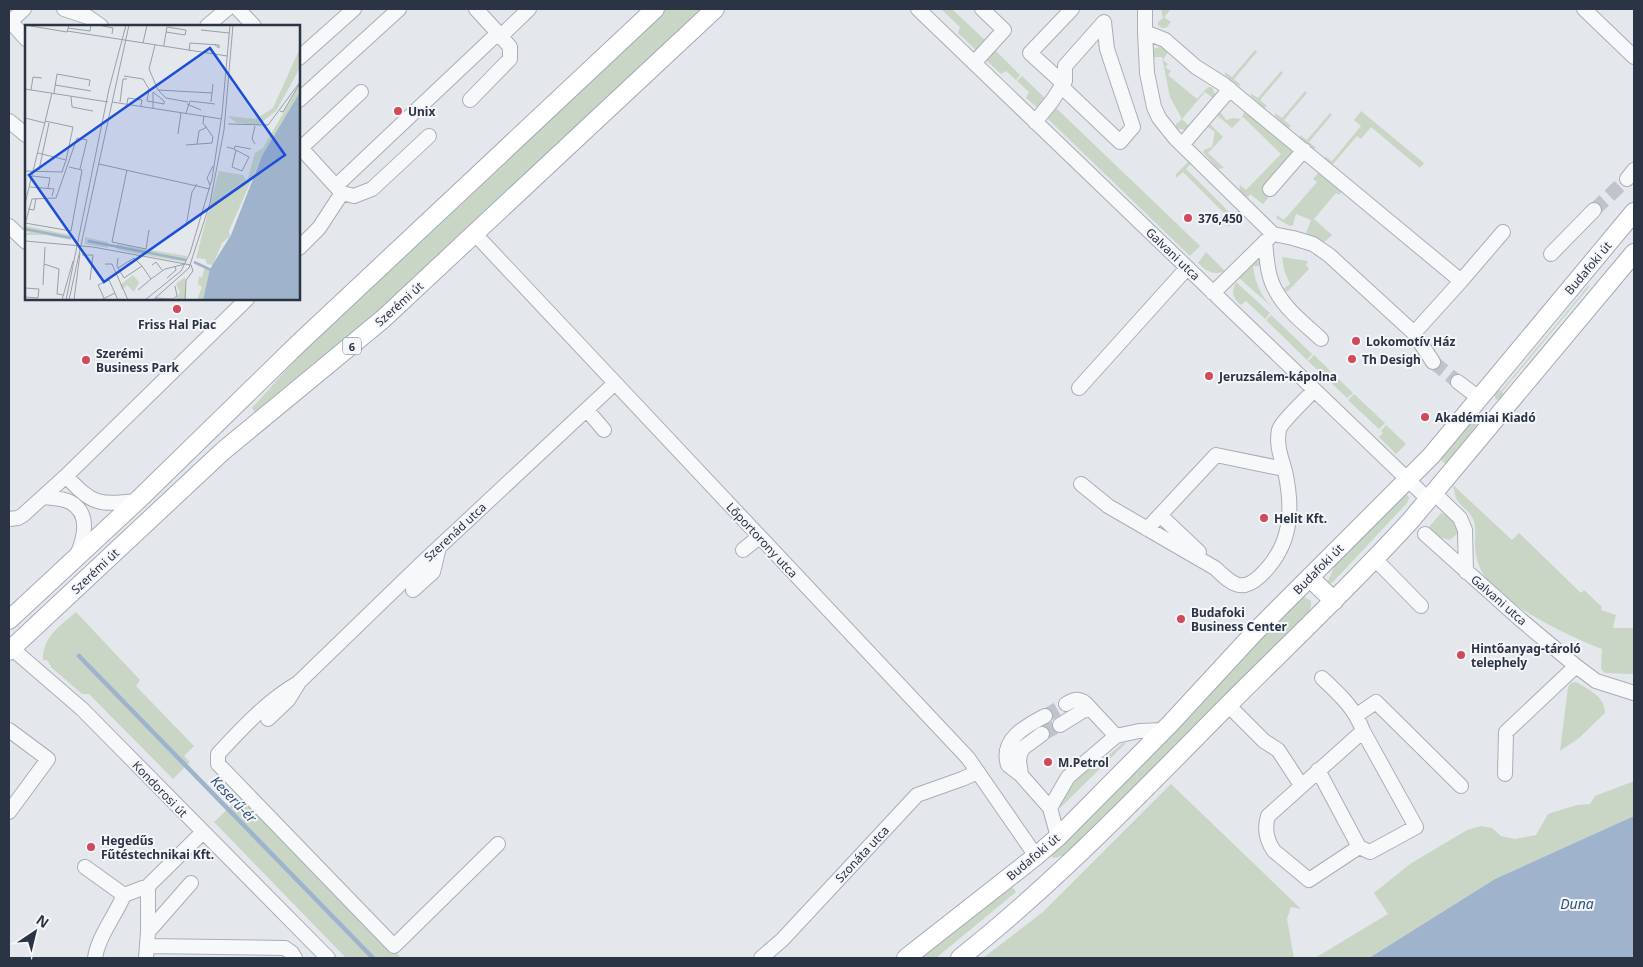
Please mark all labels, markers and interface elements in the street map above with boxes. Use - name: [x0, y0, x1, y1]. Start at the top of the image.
- inset map: [25, 25, 300, 300]
- place label: Unix: [408, 103, 435, 120]
- marker: Unix: [392, 105, 404, 117]
- place label: 376,450: [1198, 210, 1243, 227]
- marker: 376,450: [1182, 212, 1194, 224]
- street label: Galvani utca: [1142, 224, 1204, 284]
- street label: Budafoki út: [1561, 237, 1616, 298]
- street label: Szerémi út: [371, 277, 427, 330]
- marker: Friss Hal Piac: [171, 303, 183, 315]
- place label: Friss Hal Piac: [138, 316, 216, 333]
- place label: Lokomotív Ház: [1366, 333, 1455, 350]
- marker: Lokomotív Ház: [1350, 335, 1362, 347]
- road number: 6: [343, 338, 361, 354]
- place label: Szerémi Business Park: [96, 345, 180, 376]
- place label: Th Desigh: [1362, 351, 1421, 368]
- marker: Th Desigh: [1346, 353, 1358, 365]
- marker: Szerémi Business Park: [80, 354, 92, 366]
- place label: Jeruzsálem-kápolna: [1218, 368, 1337, 385]
- marker: Jeruzsálem-kápolna: [1203, 370, 1215, 382]
- place label: Akadémiai Kiadó: [1435, 409, 1536, 426]
- marker: Akadémiai Kiadó: [1419, 411, 1431, 423]
- street label: Szerenád utca: [420, 499, 490, 565]
- street label: Lőportorony utca: [722, 499, 802, 581]
- place label: Helit Kft.: [1274, 510, 1327, 527]
- marker: Helit Kft.: [1258, 512, 1270, 524]
- street label: Budafoki út: [1289, 540, 1347, 598]
- street label: Szerémi út: [67, 544, 123, 598]
- street label: Galvani utca: [1467, 571, 1531, 629]
- place label: Budafoki Business Center: [1191, 604, 1288, 635]
- marker: Budafoki Business Center: [1175, 613, 1187, 625]
- place label: Hintőanyag-tároló telephely: [1471, 640, 1581, 671]
- marker: Hintőanyag-tároló telephely: [1455, 649, 1467, 661]
- place label: M.Petrol: [1058, 754, 1109, 771]
- marker: M.Petrol: [1042, 756, 1054, 768]
- street label: Kondorosi út: [129, 757, 192, 821]
- water label: Keserű-ér: [207, 771, 261, 827]
- street label: Szonáta utca: [831, 822, 893, 886]
- street label: Budafoki út: [1003, 829, 1064, 884]
- place label: Hegedűs Fűtéstechnikai Kft.: [101, 832, 214, 863]
- marker: Hegedűs Fűtéstechnikai Kft.: [85, 841, 97, 853]
- water label: Duna: [1560, 894, 1594, 913]
- north arrow: [10, 907, 60, 957]
- text: N: [33, 910, 53, 932]

